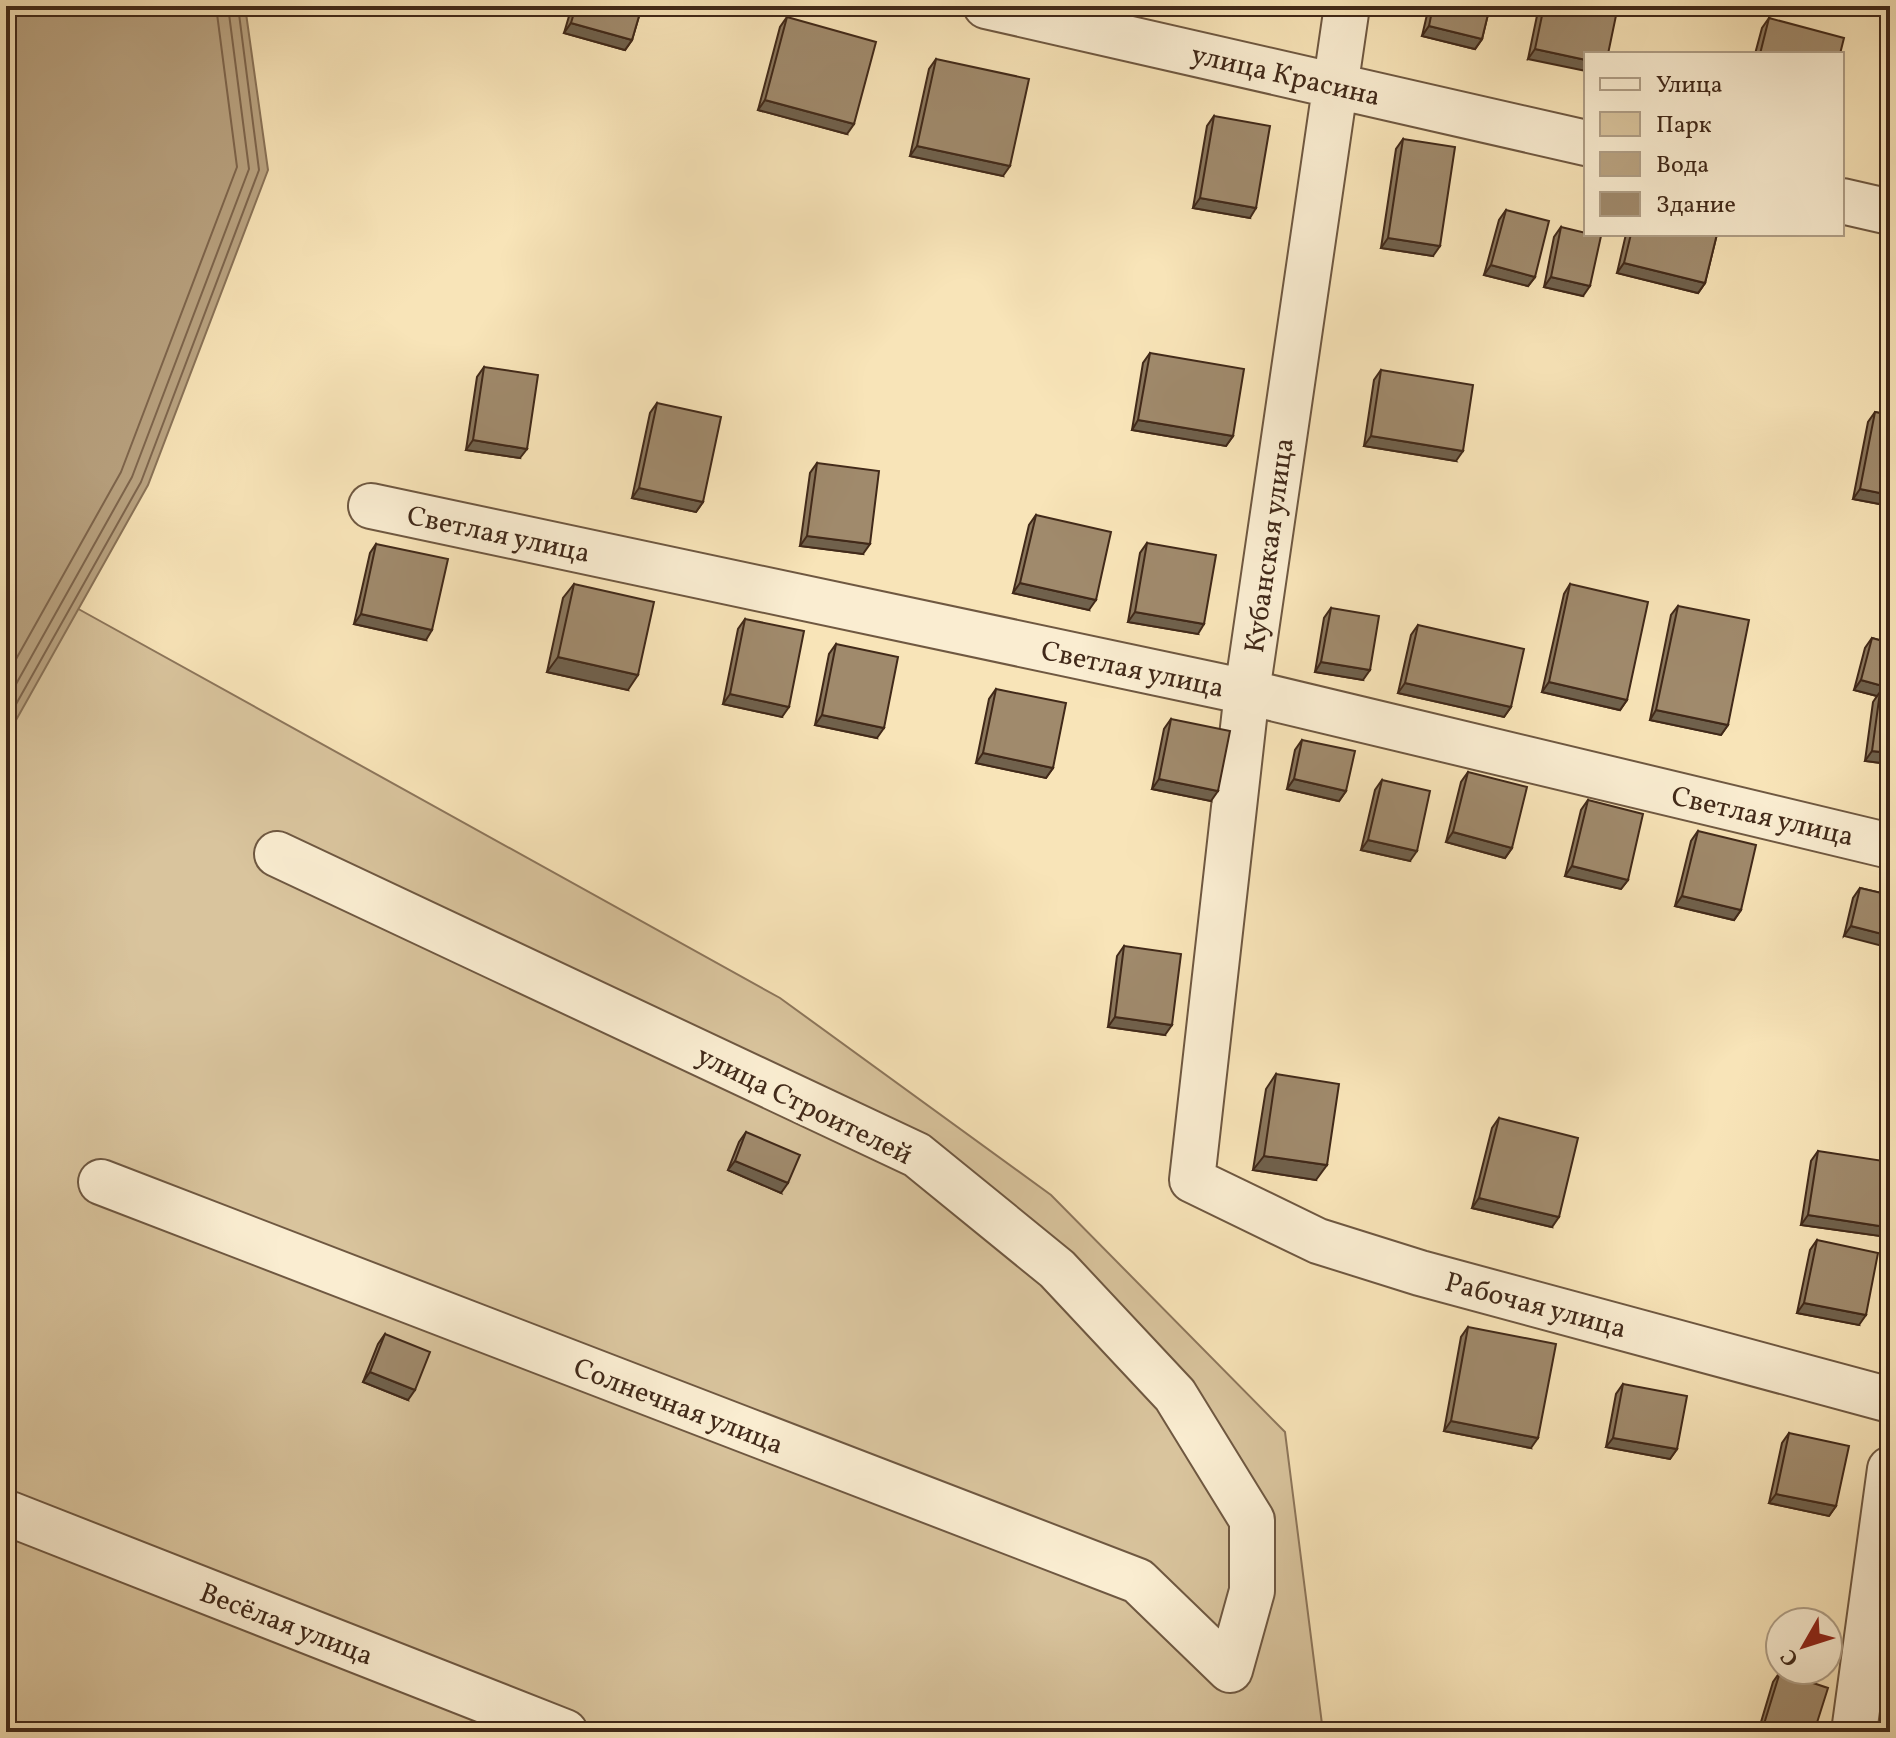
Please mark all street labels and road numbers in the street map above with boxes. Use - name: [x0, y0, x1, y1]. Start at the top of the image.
- street label: улица Красина: [1187, 36, 1384, 117]
- street label: Кубанская улица: [1236, 435, 1305, 655]
- street label: Светлая улица: [403, 497, 594, 574]
- street label: Светлая улица: [1037, 632, 1228, 709]
- street label: Светлая улица: [1667, 777, 1858, 857]
- street label: улица Строителей: [689, 1037, 918, 1175]
- street label: Рабочая улица: [1440, 1263, 1630, 1349]
- street label: Солнечная улица: [567, 1349, 789, 1465]
- street label: Весёлая улица: [194, 1574, 379, 1676]

